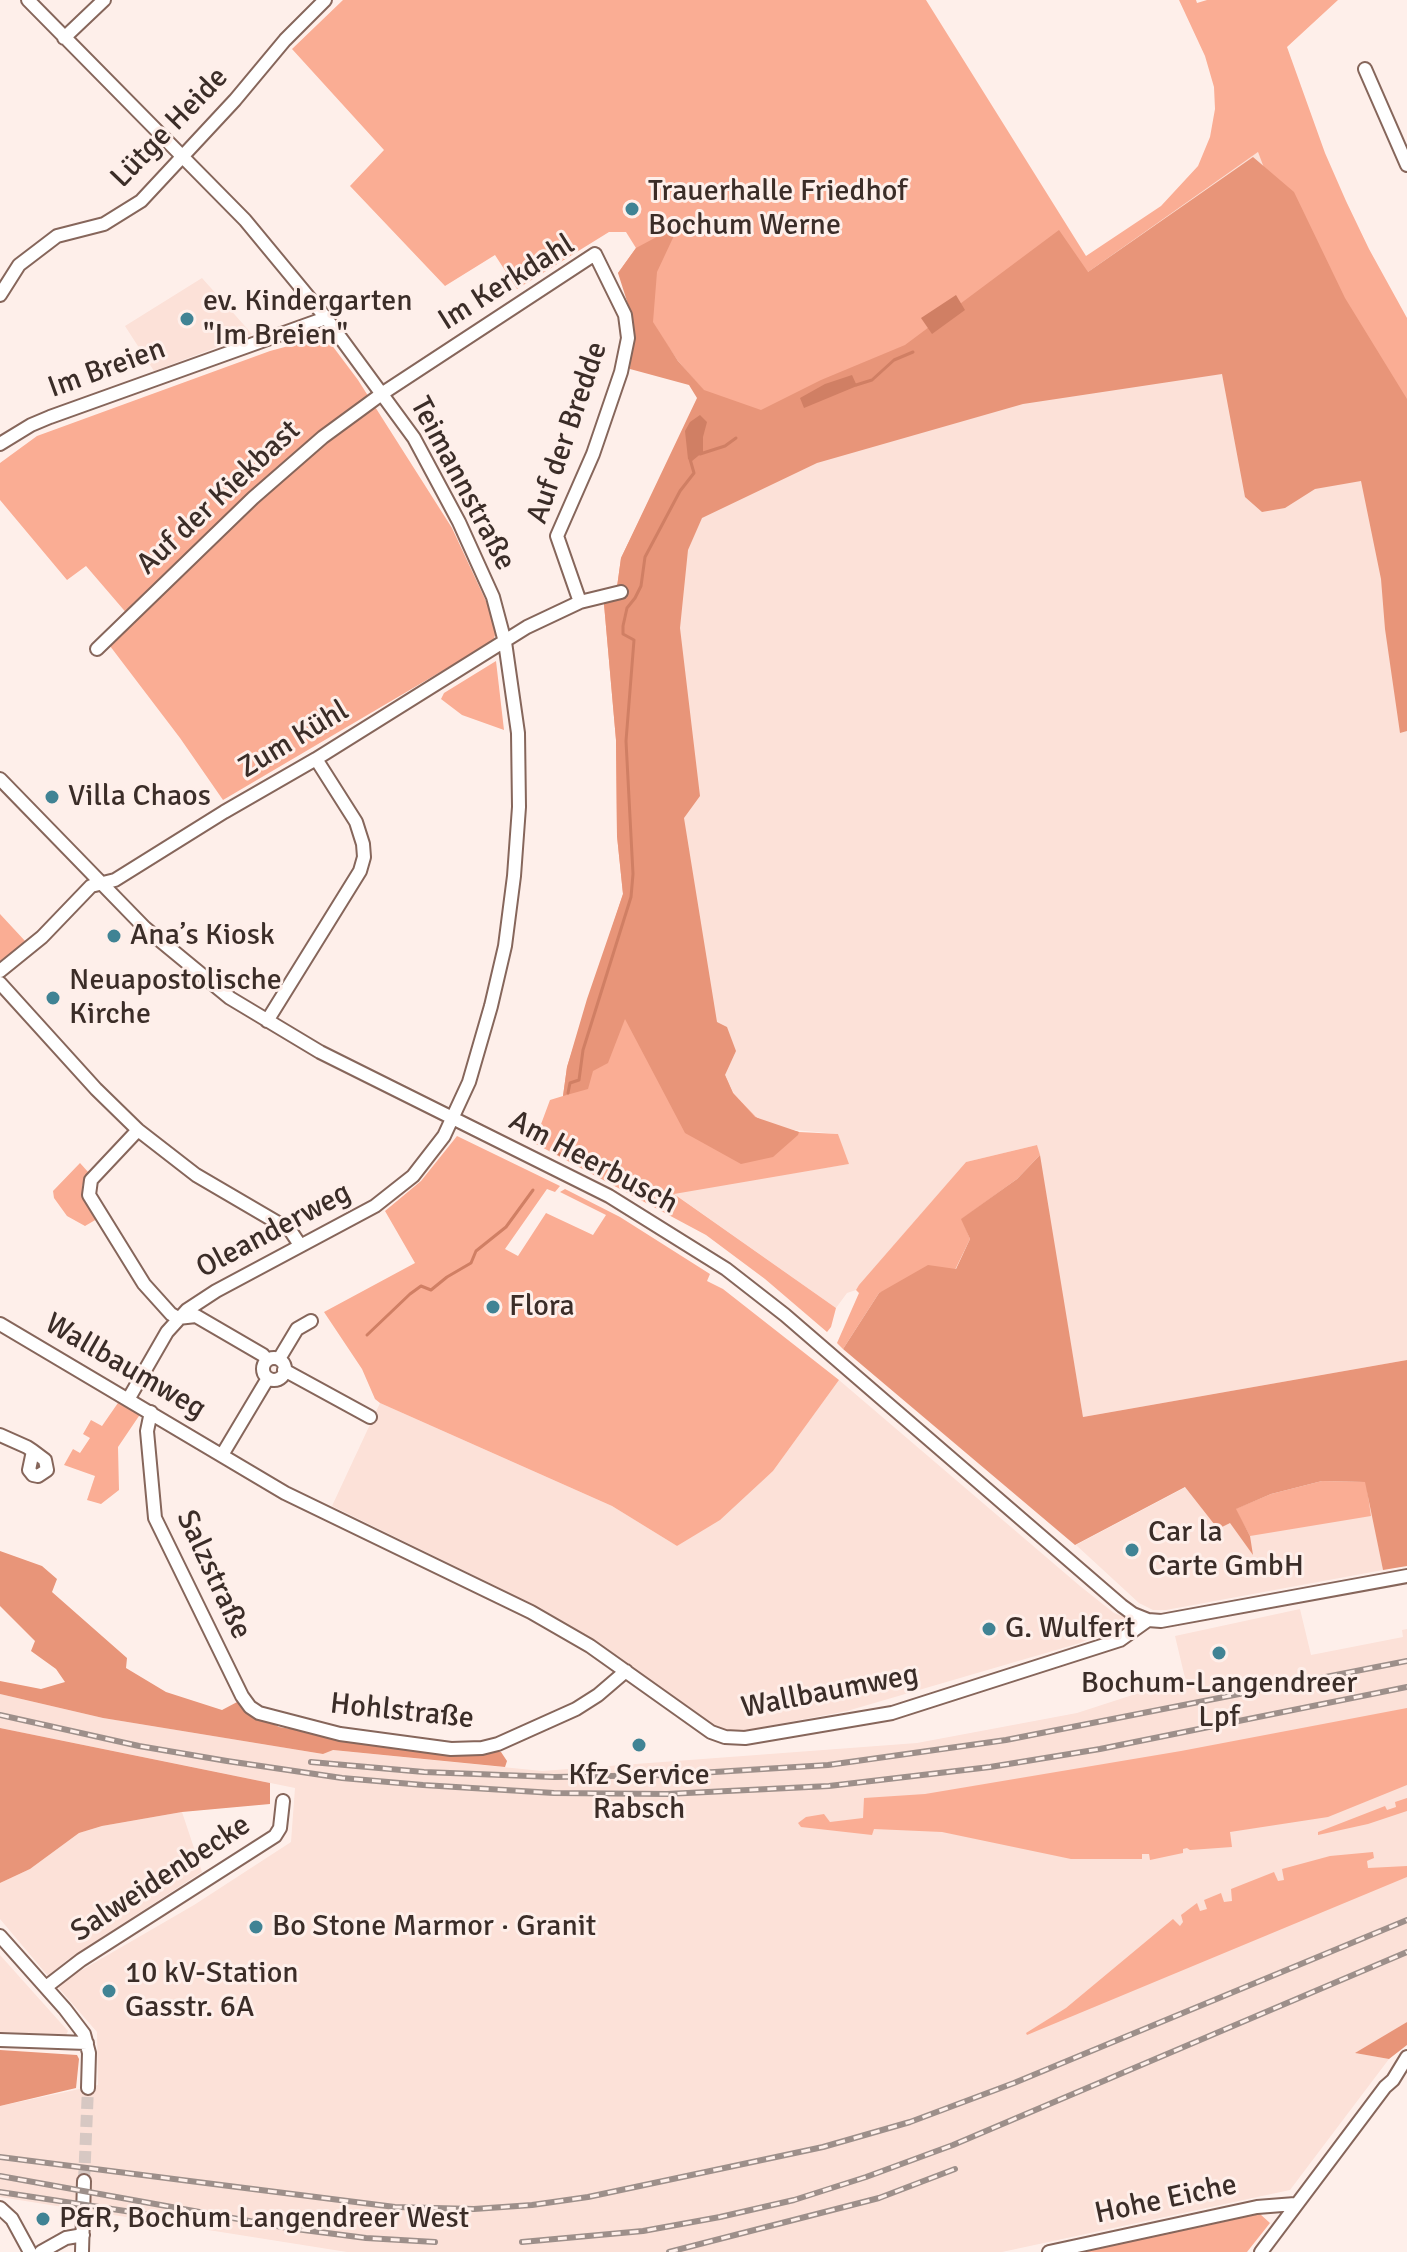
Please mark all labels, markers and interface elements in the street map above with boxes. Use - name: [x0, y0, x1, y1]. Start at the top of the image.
- street label: Lütge Heide: [104, 60, 236, 196]
- place label: Trauerhalle Friedhof Bochum Werne: [648, 174, 907, 244]
- marker: Trauerhalle Friedhof Bochum Werne: [623, 200, 641, 218]
- street label: Im Kerkdahl: [432, 227, 582, 339]
- place label: ev. Kindergarten "Im Breien": [203, 284, 413, 354]
- marker: ev. Kindergarten "Im Breien": [178, 310, 196, 328]
- street label: Im Breien: [44, 331, 170, 407]
- street label: Auf der Bredde: [520, 337, 616, 529]
- street label: Teimannstraße: [401, 391, 523, 577]
- street label: Auf der Kiekbast: [130, 413, 308, 583]
- street label: Zum Kühl: [233, 693, 355, 787]
- place label: Villa Chaos: [68, 779, 211, 815]
- marker: Villa Chaos: [43, 788, 61, 806]
- place label: Anaʼs Kiosk: [130, 918, 275, 954]
- marker: Anaʼs Kiosk: [105, 927, 123, 945]
- place label: Neuapostolische Kirche: [69, 963, 282, 1034]
- marker: Neuapostolische Kirche: [44, 989, 62, 1007]
- street label: Am Heerbusch: [502, 1103, 684, 1223]
- street label: Oleanderweg: [191, 1175, 357, 1287]
- place label: Flora: [509, 1289, 575, 1325]
- marker: Flora: [484, 1298, 502, 1316]
- street label: Wallbaumweg: [38, 1306, 212, 1428]
- street label: Salzstraße: [168, 1505, 258, 1645]
- place label: Car la Carte GmbH: [1148, 1515, 1304, 1586]
- marker: Car la Carte GmbH: [1123, 1541, 1141, 1559]
- place label: G. Wulfert: [1005, 1611, 1135, 1647]
- marker: G. Wulfert: [980, 1620, 998, 1638]
- marker: Bochum-Langendreer Lpf: [1210, 1644, 1228, 1662]
- street label: Wallbaumweg: [738, 1657, 922, 1727]
- place label: Bochum-Langendreer Lpf: [1081, 1666, 1357, 1736]
- street label: Hohlstraße: [328, 1687, 476, 1737]
- marker: Kfz Service Rabsch: [630, 1736, 648, 1754]
- place label: Kfz Service Rabsch: [568, 1758, 710, 1828]
- street label: Salweidenbecke: [65, 1808, 257, 1950]
- place label: Bo Stone Marmor · Granit: [272, 1909, 596, 1945]
- marker: Bo Stone Marmor · Granit: [247, 1918, 265, 1936]
- place label: 10 kV-Station Gasstr. 6A: [125, 1956, 299, 2026]
- marker: 10 kV-Station Gasstr. 6A: [100, 1982, 118, 2000]
- street label: Hohe Eiche: [1092, 2167, 1240, 2233]
- place label: P&R, Bochum Langendreer West: [59, 2201, 469, 2237]
- marker: P&R, Bochum Langendreer West: [34, 2210, 52, 2228]

